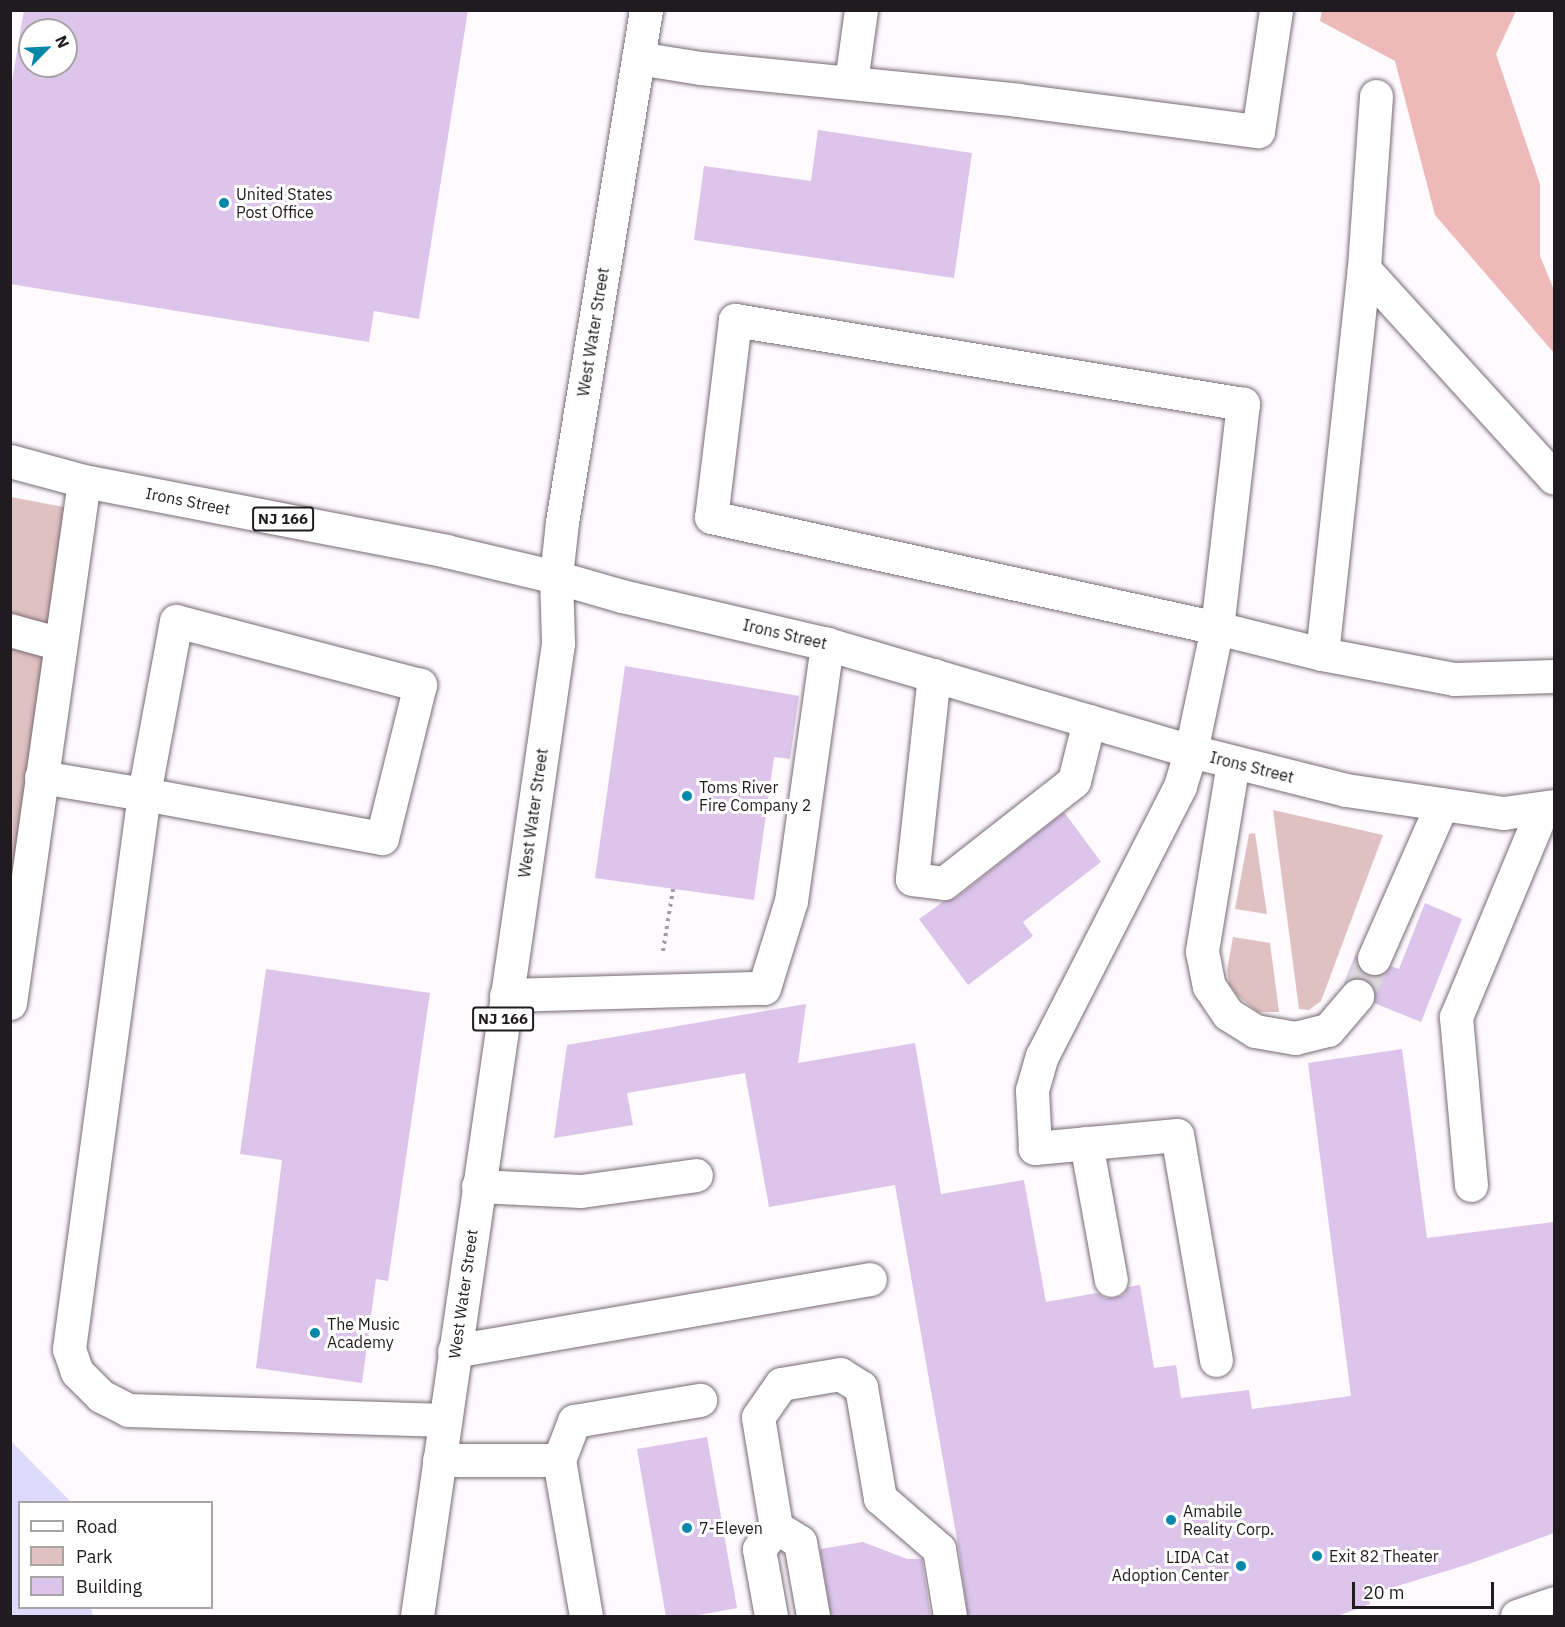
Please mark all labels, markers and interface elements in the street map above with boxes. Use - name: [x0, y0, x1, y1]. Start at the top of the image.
- north arrow: [18, 18, 78, 78]
- text: N: [51, 32, 74, 51]
- place label: United States Post Office: [236, 184, 333, 222]
- marker: United States Post Office: [217, 196, 231, 210]
- street label: West Water Street: [573, 266, 613, 398]
- street label: Irons Street: [144, 483, 232, 519]
- road number: NJ 166: [252, 507, 314, 531]
- street label: Irons Street: [741, 615, 829, 653]
- street label: West Water Street: [514, 747, 552, 879]
- street label: Irons Street: [1208, 747, 1296, 787]
- place label: Toms River Fire Company 2: [699, 777, 811, 815]
- marker: Toms River Fire Company 2: [680, 789, 694, 803]
- road number: NJ 166: [472, 1007, 534, 1031]
- street label: West Water Street: [444, 1228, 482, 1360]
- place label: The Music Academy: [327, 1314, 400, 1352]
- marker: The Music Academy: [308, 1326, 322, 1340]
- legend: [18, 1501, 213, 1609]
- place label: Amabile Reality Corp.: [1183, 1501, 1274, 1539]
- marker: Amabile Reality Corp.: [1164, 1513, 1178, 1527]
- text: Road: [76, 1515, 117, 1538]
- place label: 7-Eleven: [699, 1518, 763, 1538]
- marker: 7-Eleven: [680, 1521, 694, 1535]
- text: Park: [76, 1545, 112, 1568]
- place label: Exit 82 Theater: [1329, 1546, 1439, 1566]
- place label: LIDA Cat Adoption Center: [1112, 1547, 1229, 1585]
- marker: Exit 82 Theater: [1310, 1549, 1324, 1563]
- marker: LIDA Cat Adoption Center: [1234, 1559, 1248, 1573]
- scale bar: [1355, 1570, 1498, 1608]
- text: Building: [76, 1575, 142, 1598]
- text: 20 m: [1363, 1581, 1405, 1604]

